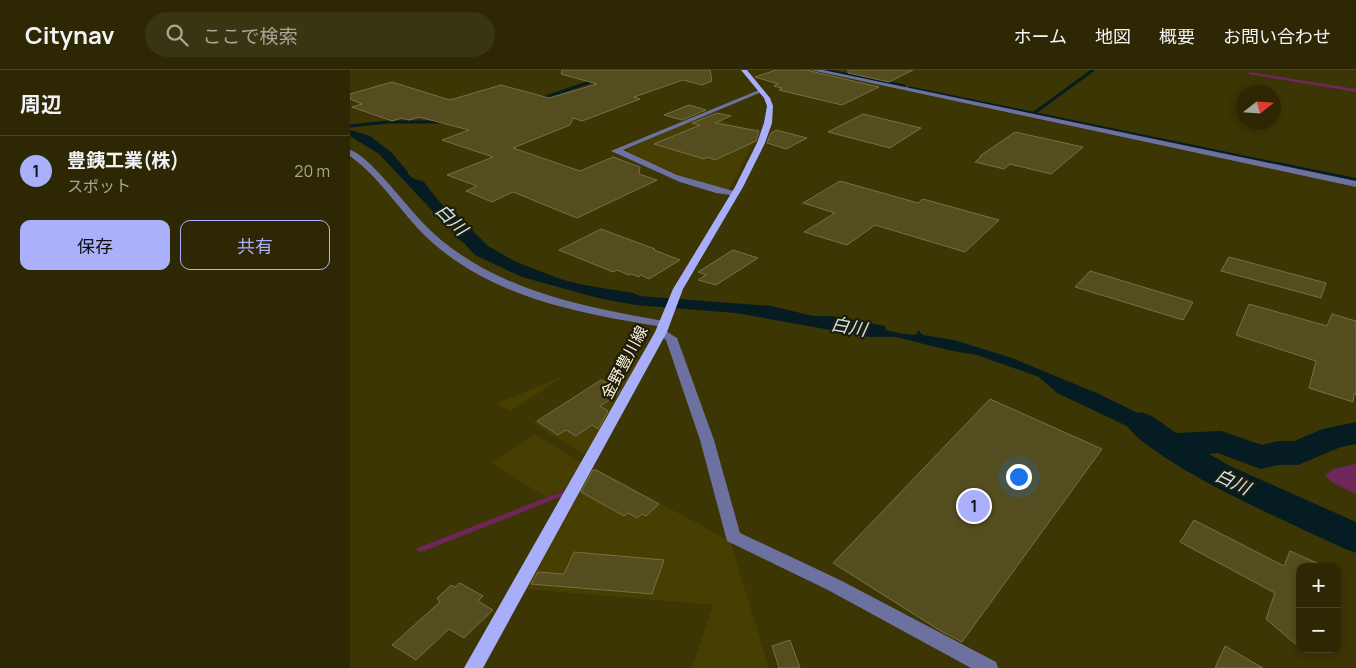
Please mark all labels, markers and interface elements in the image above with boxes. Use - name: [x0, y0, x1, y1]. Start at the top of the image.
- search box: [145, 12, 495, 57]
- text: Citynav: [25, 18, 115, 51]
- icon: search: [163, 21, 191, 49]
- text: ここで検索: [203, 23, 298, 49]
- text: ホーム: [1014, 24, 1067, 48]
- text: 地図: [1095, 24, 1131, 48]
- text: 概要: [1159, 24, 1195, 48]
- text: お問い合わせ: [1223, 24, 1331, 48]
- north arrow: [1236, 85, 1281, 130]
- text: 周辺: [20, 90, 62, 118]
- text: 豊銕工業(株): [67, 147, 179, 173]
- text: 1: [32, 160, 40, 182]
- text: 20 m: [294, 160, 330, 182]
- text: スポット: [67, 175, 131, 197]
- water label: 白川: [431, 198, 475, 242]
- button: 保存: [20, 220, 170, 270]
- button: 共有: [180, 220, 330, 270]
- water label: 白川: [829, 311, 871, 341]
- street label: 金野豊川線: [596, 322, 652, 402]
- water label: 白川: [1212, 462, 1256, 501]
- your location: [1006, 464, 1032, 490]
- pin: 1: [958, 487, 990, 525]
- map controls: [1296, 563, 1341, 653]
- button: +: [1296, 563, 1341, 608]
- button: −: [1296, 608, 1341, 653]

